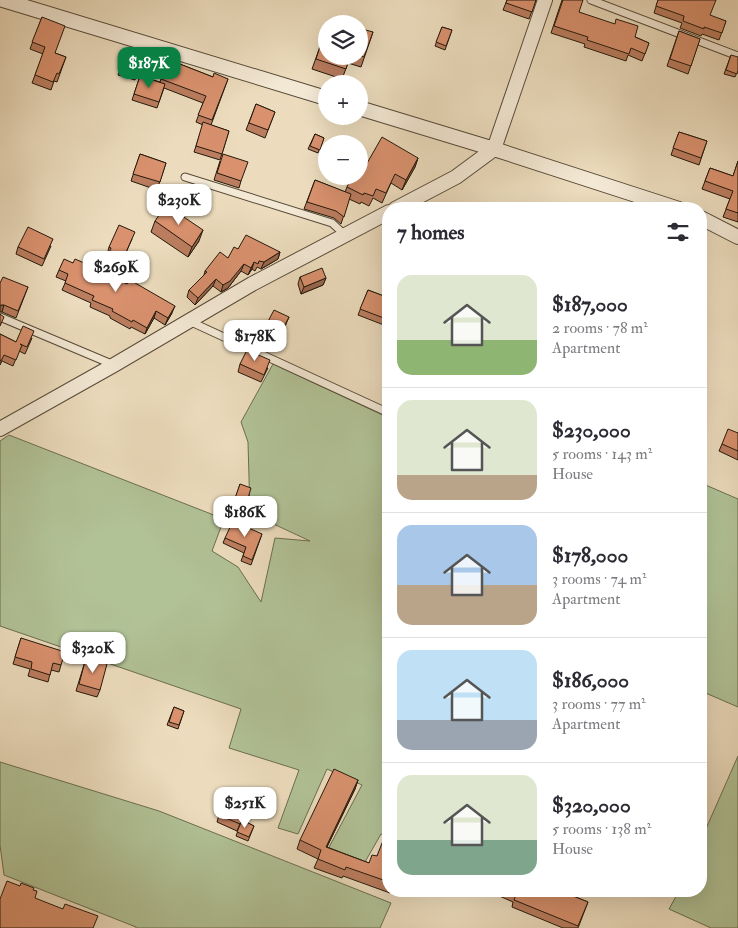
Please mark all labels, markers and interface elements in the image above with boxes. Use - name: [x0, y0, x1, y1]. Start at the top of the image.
- map controls: [318, 15, 368, 185]
- button: layers: [318, 15, 368, 65]
- pin: $187K: [114, 46, 184, 89]
- text: $187K: [129, 53, 169, 73]
- button: +: [318, 75, 368, 125]
- button: −: [318, 135, 368, 185]
- pin: $230K: [144, 184, 214, 226]
- text: $230K: [158, 190, 200, 210]
- icon: filters: [664, 218, 692, 246]
- text: 7 homes: [397, 219, 464, 246]
- pin: $269K: [81, 250, 151, 293]
- text: $269K: [94, 257, 138, 277]
- text: $187,000: [552, 291, 628, 318]
- icon: home: [437, 295, 497, 355]
- text: 2 rooms · 78 m²: [552, 318, 648, 338]
- pin: $178K: [220, 320, 290, 362]
- text: $178K: [235, 326, 275, 346]
- text: Apartment: [552, 338, 620, 358]
- text: $230,000: [552, 417, 631, 444]
- icon: home: [437, 420, 497, 480]
- text: 5 rooms · 143 m²: [552, 444, 652, 464]
- text: House: [552, 464, 593, 484]
- pin: $186K: [210, 496, 280, 538]
- text: $186K: [224, 502, 266, 522]
- text: $178,000: [552, 542, 628, 569]
- icon: home: [437, 545, 497, 605]
- text: 3 rooms · 74 m²: [552, 569, 646, 589]
- text: Apartment: [552, 589, 620, 609]
- pin: $320K: [58, 632, 128, 674]
- text: $320K: [72, 638, 114, 658]
- text: $186,000: [552, 667, 629, 694]
- icon: home: [437, 670, 497, 730]
- text: 3 rooms · 77 m²: [552, 694, 646, 714]
- text: Apartment: [552, 714, 620, 734]
- pin: $251K: [210, 786, 280, 829]
- text: $320,000: [552, 792, 631, 819]
- text: $251K: [224, 793, 266, 813]
- icon: home: [437, 795, 497, 855]
- text: 5 rooms · 138 m²: [552, 819, 651, 839]
- text: House: [552, 839, 593, 859]

